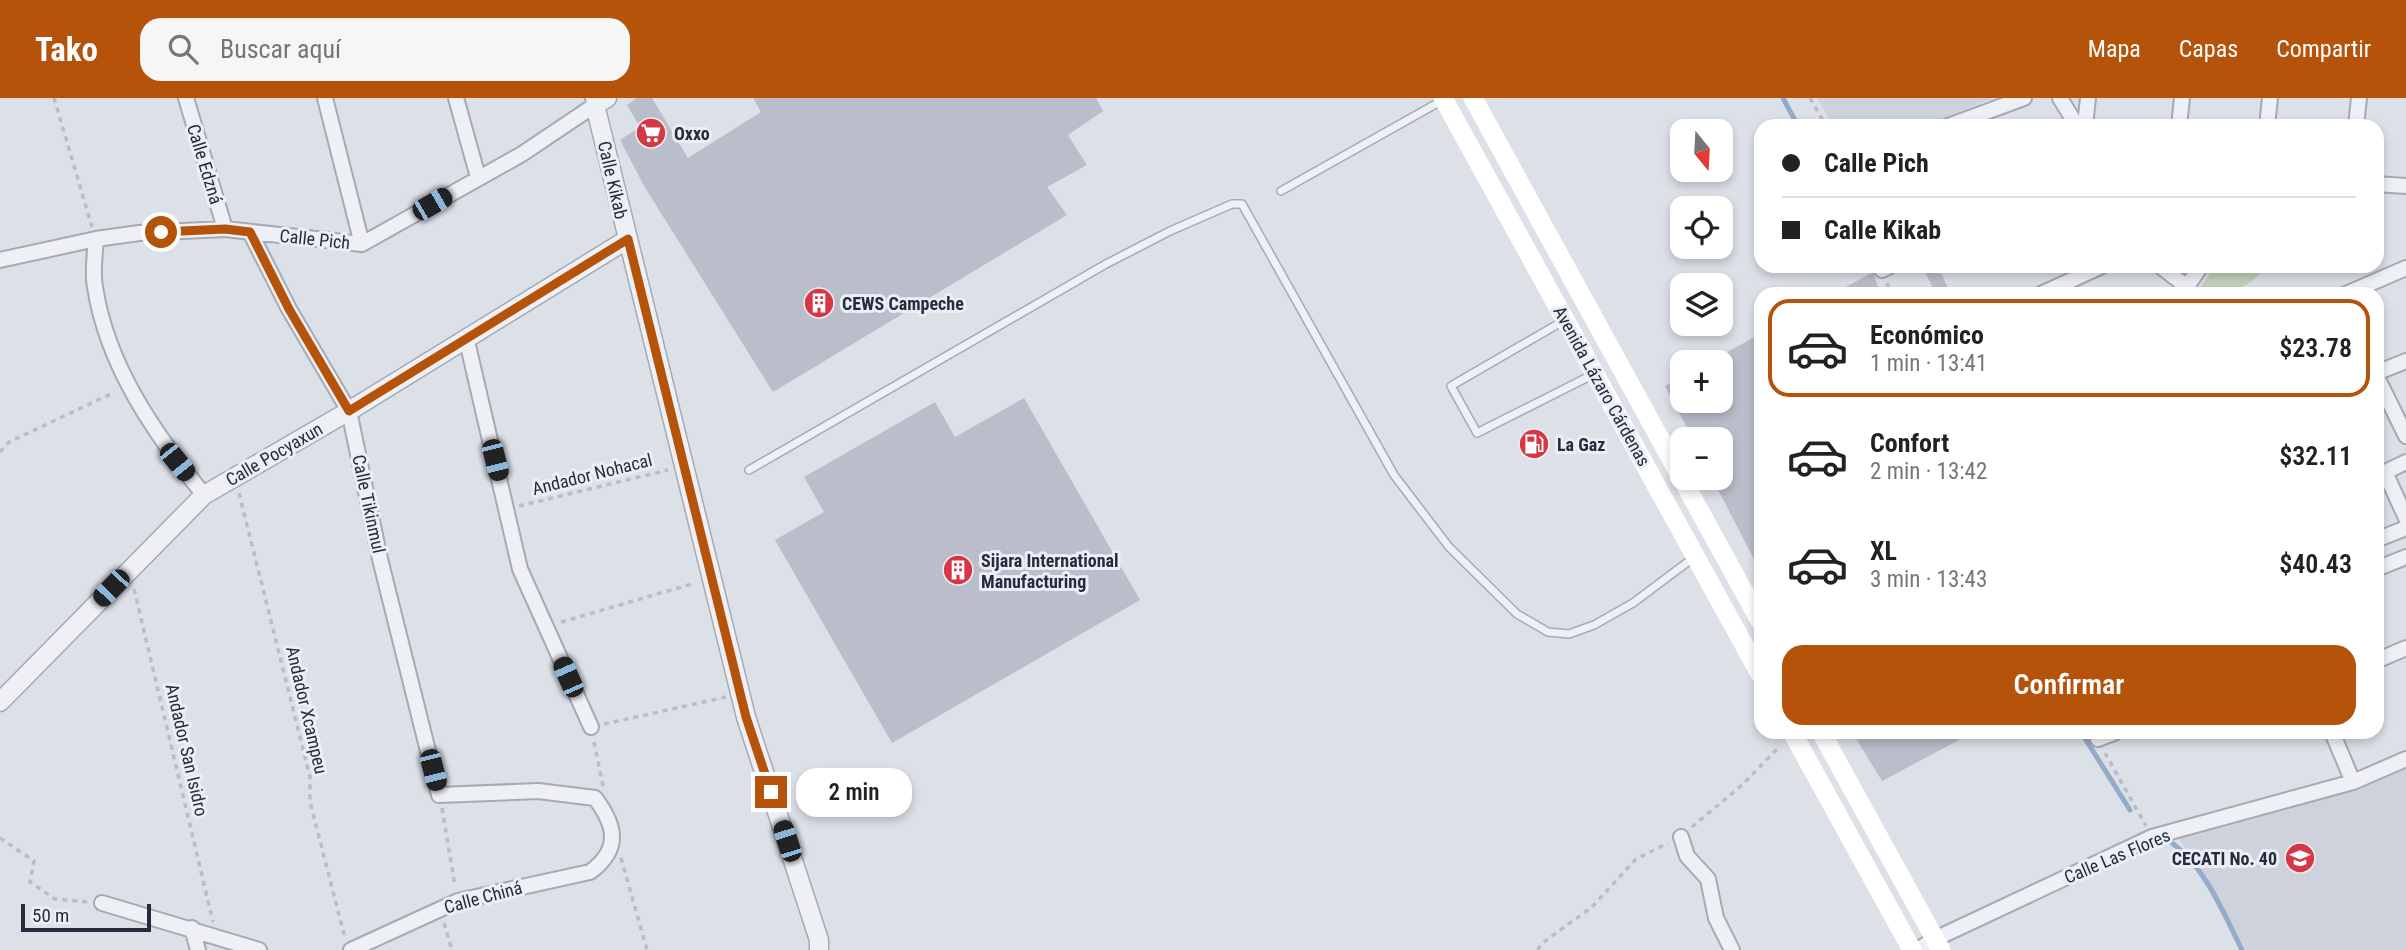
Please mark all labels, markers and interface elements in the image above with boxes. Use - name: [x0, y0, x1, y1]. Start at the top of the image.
- search box: [140, 18, 630, 81]
- text: Tako: [35, 30, 98, 69]
- icon: search: [164, 30, 202, 68]
- text: Buscar aquí: [220, 34, 341, 64]
- text: Mapa: [2088, 35, 2141, 63]
- text: Capas: [2179, 35, 2238, 63]
- text: Compartir: [2276, 35, 2371, 63]
- supermarket icon: Oxxo: [634, 116, 668, 150]
- north arrow: [1670, 119, 1732, 182]
- map controls: [1670, 119, 1733, 490]
- street label: Calle Edzná: [183, 121, 227, 207]
- place label: Oxxo: [674, 123, 710, 144]
- street label: Calle Kikab: [594, 139, 632, 221]
- text: Calle Pich: [1824, 148, 1929, 178]
- car: [409, 184, 456, 224]
- button: locate: [1670, 196, 1733, 259]
- text: Calle Kikab: [1824, 215, 1941, 245]
- route start: [145, 216, 177, 248]
- street label: Calle Pich: [279, 225, 351, 253]
- button: layers: [1670, 273, 1733, 336]
- building icon: CEWS Campeche: [802, 286, 836, 320]
- place label: CEWS Campeche: [842, 293, 964, 314]
- street label: Avenida Lázaro Cárdenas: [1549, 302, 1655, 470]
- icon: car: [1786, 317, 1849, 380]
- text: Económico: [1870, 320, 1984, 350]
- text: $23.78: [2279, 333, 2352, 363]
- button: +: [1670, 350, 1733, 413]
- text: 1 min · 13:41: [1870, 350, 1987, 377]
- street label: Calle Pocyaxun: [222, 418, 326, 490]
- icon: car: [1786, 425, 1849, 488]
- fuel station icon: La Gaz: [1517, 427, 1551, 461]
- button: −: [1670, 427, 1733, 490]
- text: Confort: [1870, 428, 1949, 458]
- place label: La Gaz: [1557, 434, 1605, 455]
- car: [480, 437, 511, 483]
- car: [156, 439, 199, 485]
- text: $32.11: [2279, 441, 2352, 471]
- street label: Andador Nohacal: [530, 449, 654, 499]
- street label: Calle Tikinmul: [348, 453, 390, 555]
- text: 2 min · 13:42: [1870, 458, 1987, 485]
- icon: car: [1786, 533, 1849, 596]
- text: XL: [1870, 536, 1897, 566]
- text: $40.43: [2279, 549, 2352, 579]
- place label: Sijara International Manufacturing: [981, 550, 1119, 592]
- building icon: Sijara International Manufacturing: [941, 553, 975, 587]
- car: [89, 566, 134, 610]
- text: 3 min · 13:43: [1870, 566, 1987, 593]
- street label: Andador Xcampeu: [282, 644, 332, 776]
- button: Confirmar: [1782, 645, 2356, 725]
- car: [550, 654, 587, 700]
- street label: Andador San Isidro: [162, 682, 212, 818]
- car: [418, 747, 449, 793]
- callout: 2 min: [796, 768, 911, 816]
- route end: [755, 776, 787, 808]
- text: 2 min: [829, 779, 879, 806]
- car: [771, 818, 804, 864]
- street label: Calle Las Flores: [2061, 824, 2173, 888]
- school or university icon: CECATI No. 40: [2283, 841, 2317, 875]
- place label: CECATI No. 40: [2172, 848, 2277, 869]
- street label: Calle Chiná: [442, 877, 524, 917]
- scale bar: [21, 901, 150, 933]
- text: 50 m: [32, 904, 69, 927]

